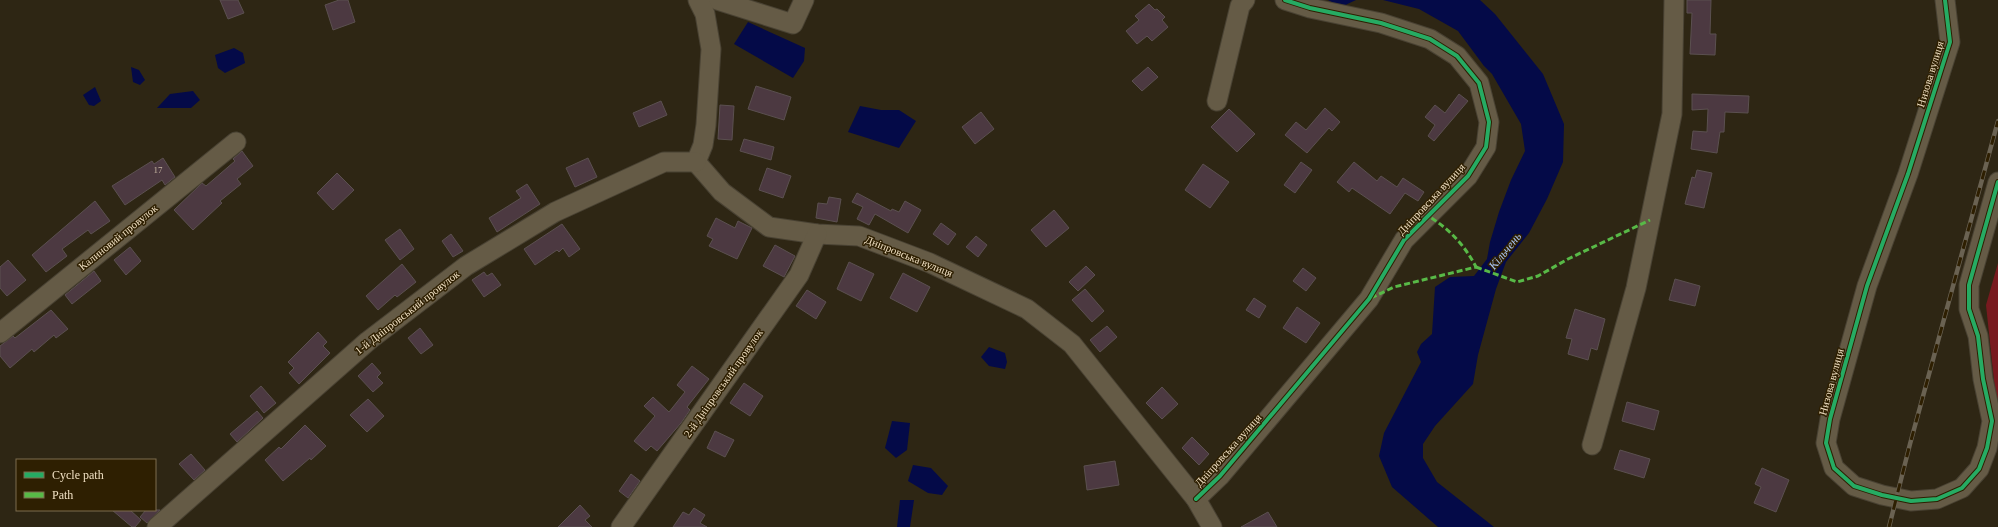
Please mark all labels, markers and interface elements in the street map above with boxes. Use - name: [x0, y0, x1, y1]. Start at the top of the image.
- street label: Низова вулиця: [1914, 40, 1946, 108]
- street label: Дніпровська вулиця: [1395, 161, 1467, 237]
- house number: 17: [154, 165, 163, 175]
- street label: Калиновий провулок: [76, 201, 160, 272]
- water label: Кільчень: [1485, 229, 1525, 273]
- street label: Дніпровська вулиця: [863, 233, 955, 279]
- street label: 1-й Дніпровський провулок: [352, 267, 462, 356]
- street label: 2-й Дніпровський провулок: [681, 326, 765, 439]
- street label: Низова вулиця: [1816, 347, 1846, 417]
- street label: Дніпровська вулиця: [1192, 411, 1264, 489]
- legend: [16, 459, 156, 511]
- text: Cycle path: [52, 468, 104, 482]
- text: Path: [52, 488, 73, 502]

